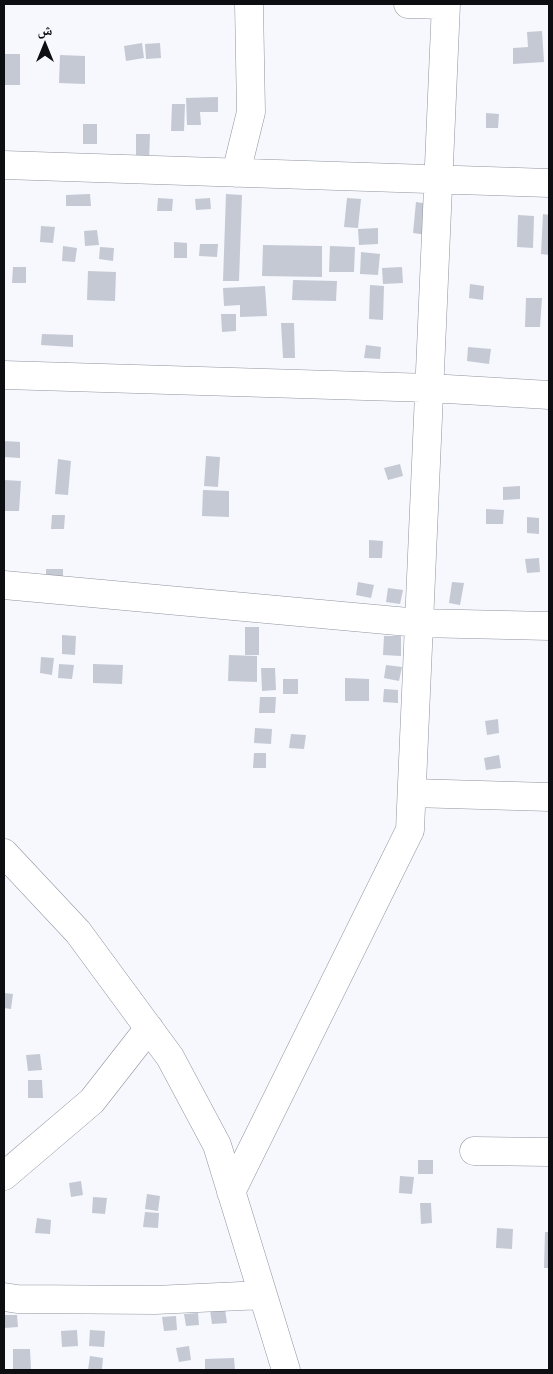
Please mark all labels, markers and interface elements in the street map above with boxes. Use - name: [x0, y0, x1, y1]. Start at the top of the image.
- north arrow: [20, 20, 70, 70]
- text: ش: [38, 21, 52, 39]

